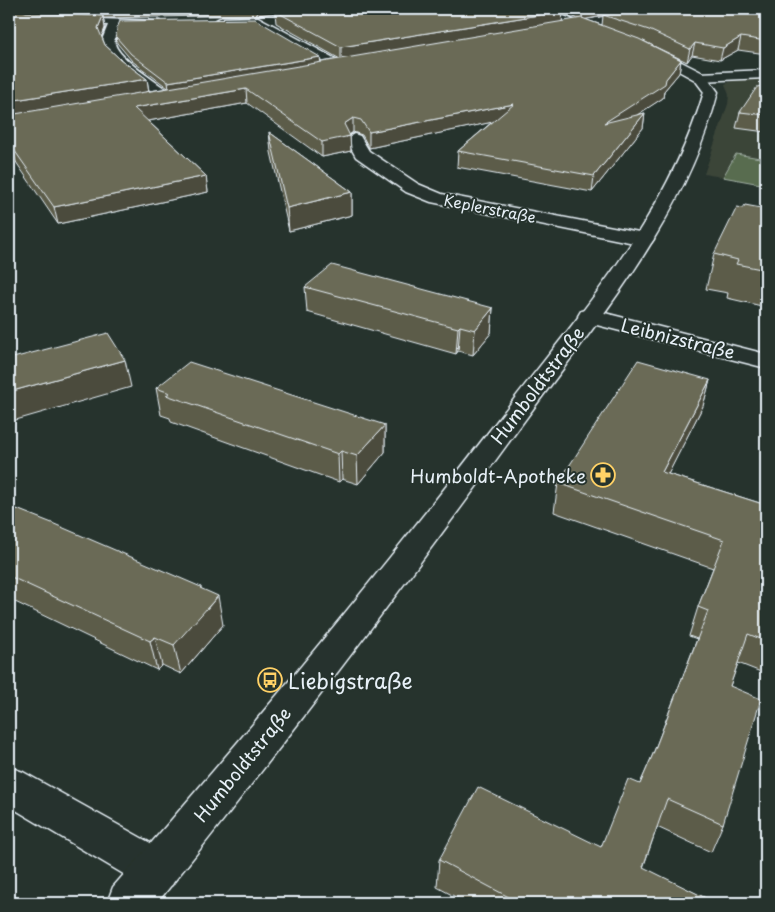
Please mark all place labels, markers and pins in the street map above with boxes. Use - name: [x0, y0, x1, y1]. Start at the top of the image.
- place label: Humboldt-Apotheke: [410, 462, 586, 489]
- pharmacy icon: Humboldt-Apotheke: [590, 462, 616, 488]
- place label: Liebigstraße: [288, 664, 413, 696]
- bus stop icon: Liebigstraße: [257, 667, 283, 693]

